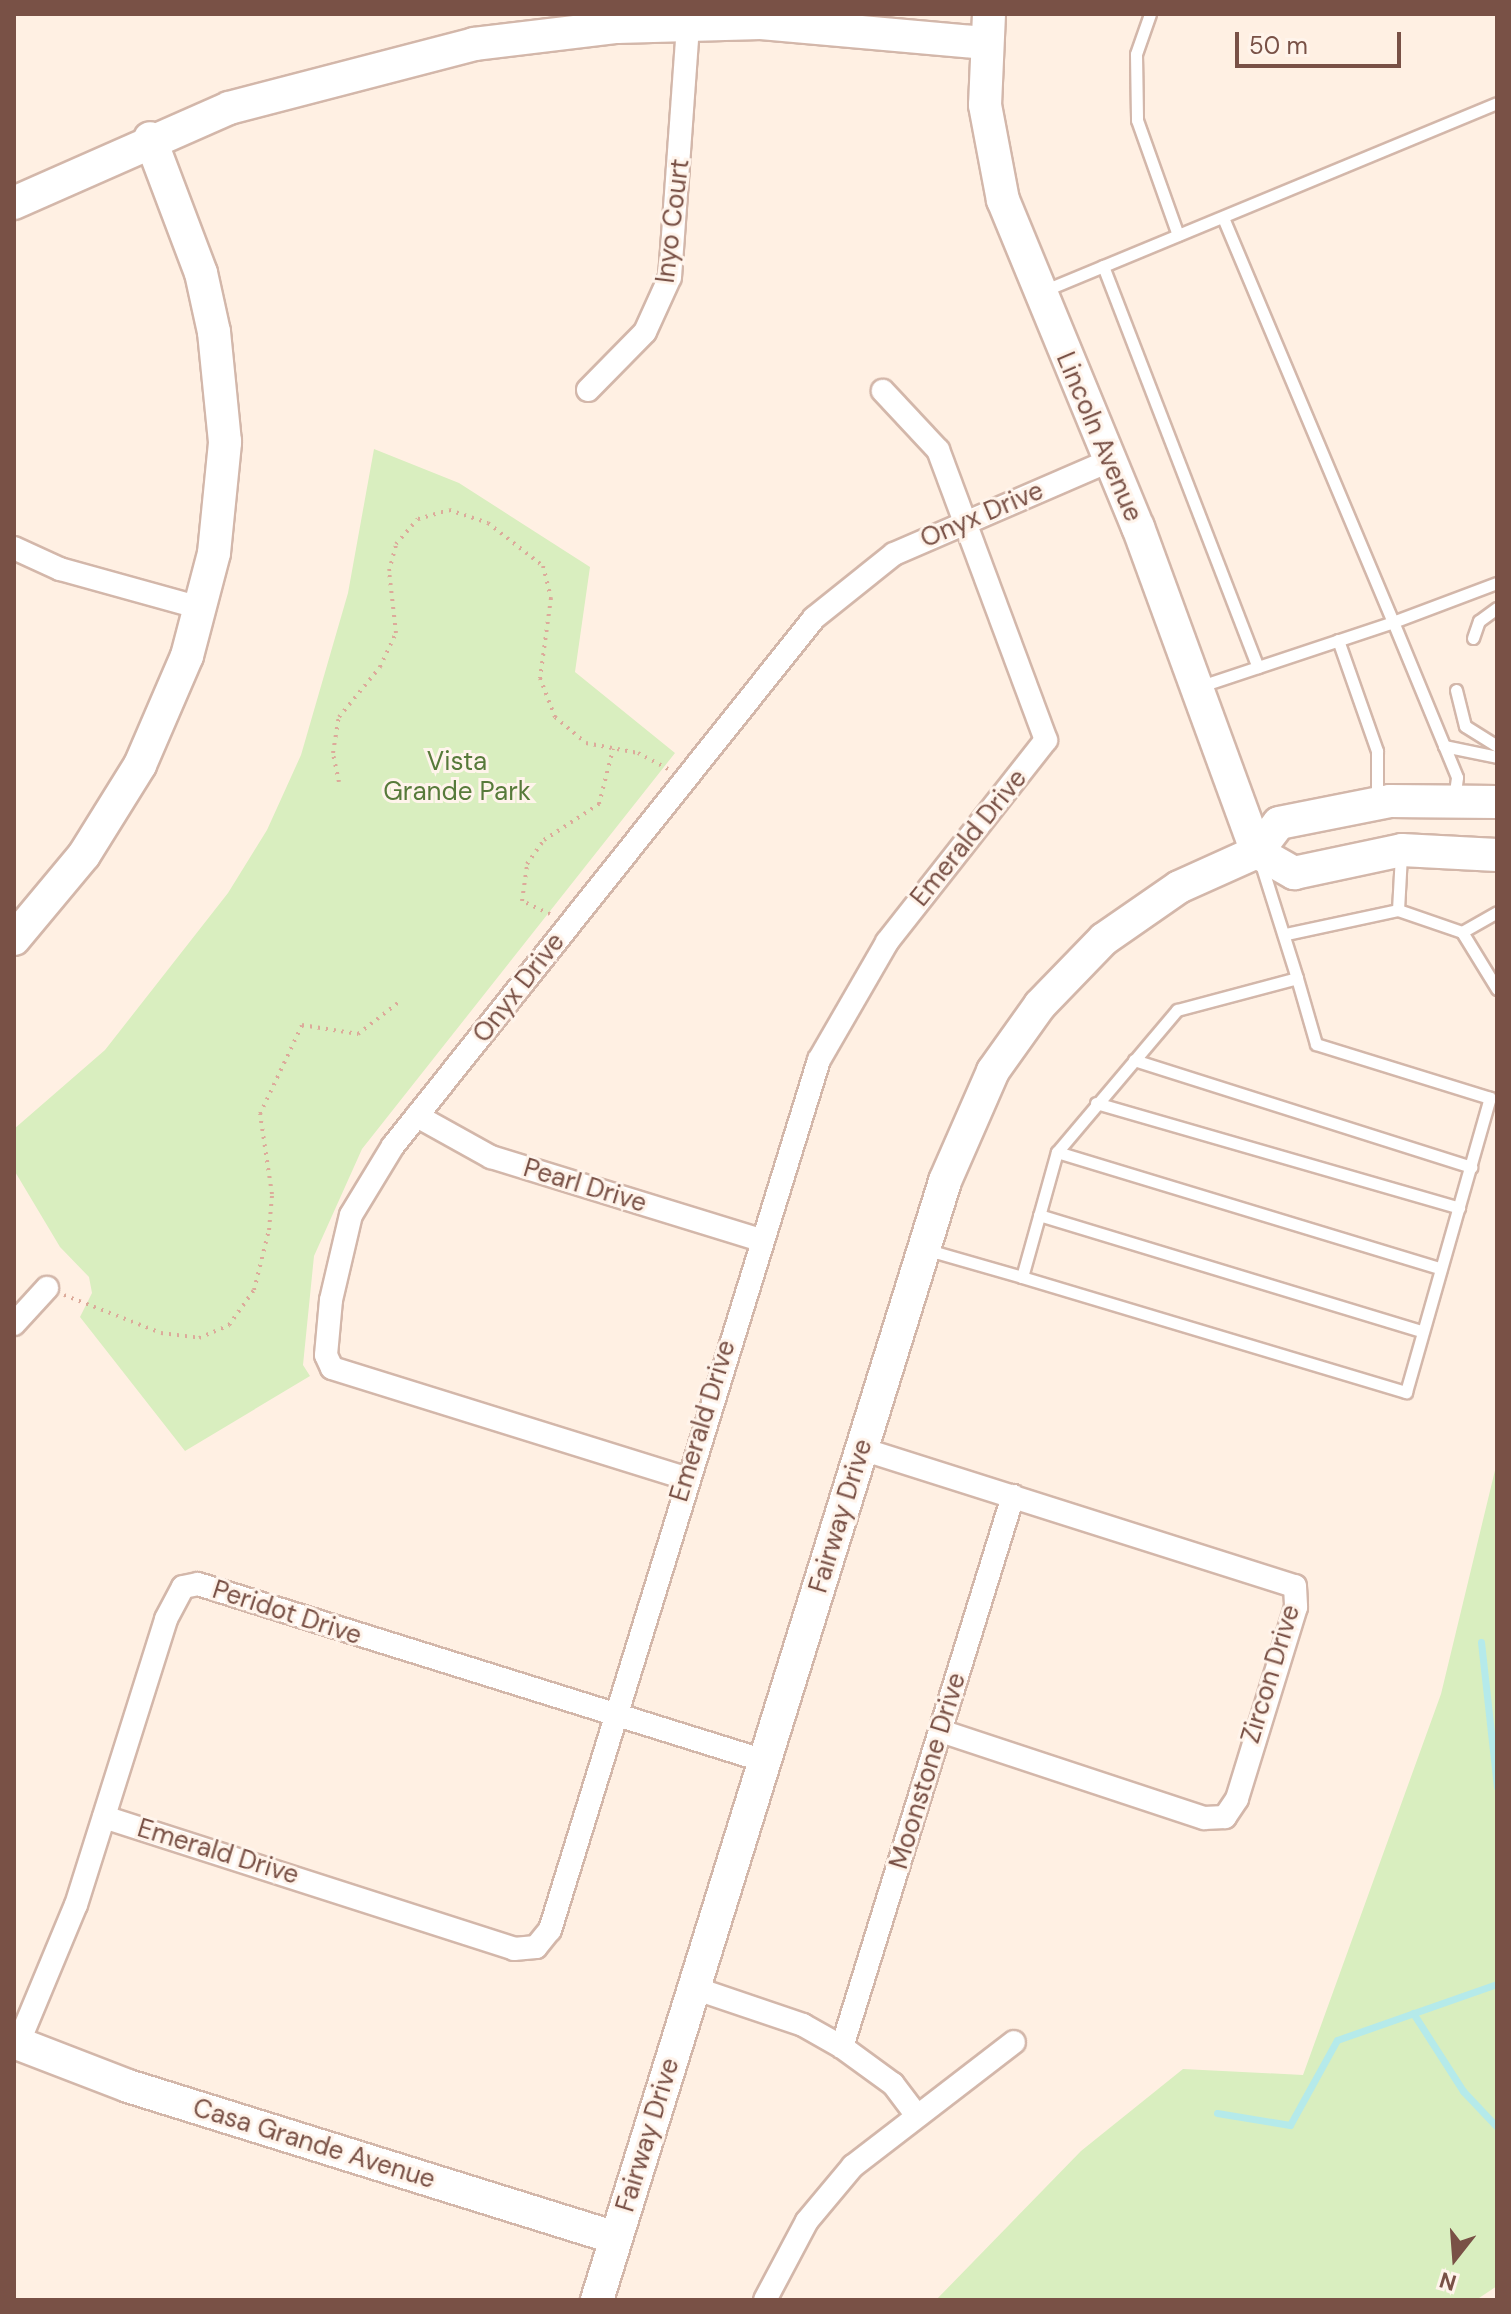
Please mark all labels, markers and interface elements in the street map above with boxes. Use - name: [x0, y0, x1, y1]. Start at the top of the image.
- scale bar: [1239, 16, 1405, 66]
- text: 50 m: [1249, 30, 1308, 61]
- street label: Inyo Court: [650, 157, 696, 285]
- street label: Lincoln Avenue: [1049, 348, 1149, 526]
- street label: Onyx Drive: [916, 475, 1048, 555]
- park label: Vista Grande Park: [383, 746, 531, 808]
- street label: Emerald Drive: [904, 763, 1034, 913]
- street label: Onyx Drive: [467, 927, 571, 1049]
- street label: Pearl Drive: [520, 1152, 650, 1220]
- street label: Emerald Drive: [664, 1337, 742, 1505]
- street label: Fairway Drive: [803, 1435, 879, 1597]
- street label: Peridot Drive: [209, 1574, 365, 1652]
- street label: Zircon Drive: [1235, 1601, 1307, 1747]
- street label: Moonstone Drive: [883, 1669, 973, 1873]
- street label: Emerald Drive: [134, 1813, 302, 1891]
- street label: Fairway Drive: [610, 2054, 686, 2216]
- street label: Casa Grande Avenue: [189, 2092, 439, 2196]
- north arrow: [1415, 2218, 1495, 2298]
- text: N: [1436, 2265, 1460, 2298]

